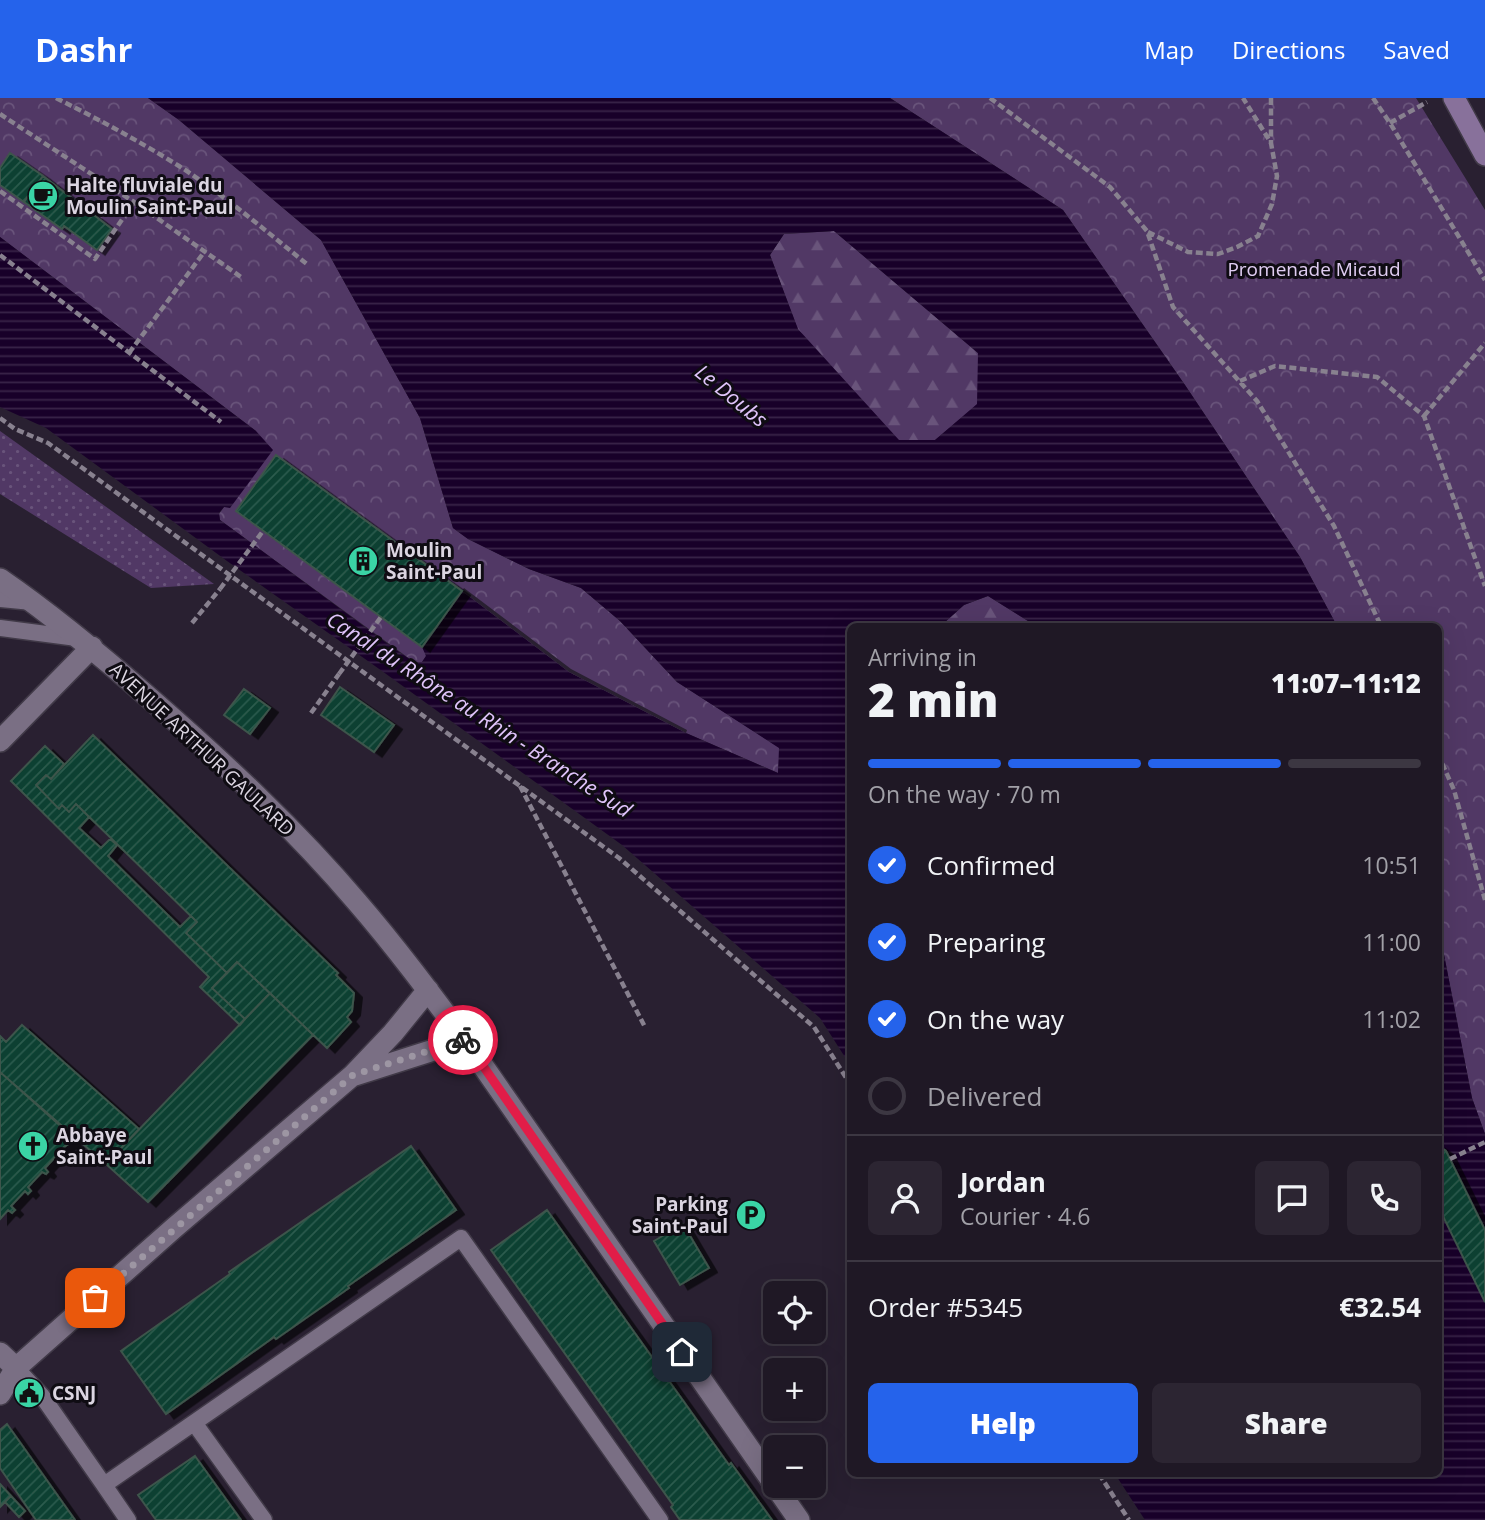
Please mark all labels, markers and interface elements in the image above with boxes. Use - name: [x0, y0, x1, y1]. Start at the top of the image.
- text: Dashr: [35, 27, 132, 72]
- text: Map: [1144, 33, 1194, 66]
- text: Directions: [1232, 33, 1345, 66]
- text: Saved: [1383, 33, 1450, 66]
- place label: Halte fluviale du Moulin Saint-Paul: [66, 172, 233, 220]
- cafe icon: Halte fluviale du Moulin Saint-Paul: [26, 179, 60, 213]
- park label: Promenade Micaud: [1227, 256, 1401, 282]
- water label: Le Doubs: [690, 358, 774, 433]
- place label: Moulin Saint-Paul: [386, 537, 482, 585]
- building icon: Moulin Saint-Paul: [346, 544, 380, 578]
- water label: Canal du Rhône au Rhin - Branche Sud: [322, 605, 638, 824]
- text: Arriving in: [868, 641, 977, 673]
- street label: AVENUE ARTHUR GAULARD: [104, 656, 300, 842]
- text: 11:07–11:12: [1271, 665, 1421, 701]
- text: 2 min: [868, 668, 999, 730]
- text: On the way · 70 m: [868, 778, 1061, 810]
- icon: check: [868, 846, 906, 884]
- text: Confirmed: [927, 847, 1055, 883]
- text: 10:51: [1362, 849, 1421, 881]
- icon: check: [868, 923, 906, 961]
- text: Preparing: [927, 924, 1045, 960]
- text: 11:00: [1362, 926, 1421, 958]
- icon: check: [868, 1000, 906, 1038]
- text: On the way: [927, 1001, 1064, 1037]
- text: 11:02: [1362, 1003, 1421, 1035]
- courier: [428, 1005, 498, 1075]
- icon: bike: [444, 1021, 482, 1059]
- text: Delivered: [927, 1078, 1042, 1114]
- place label: Abbaye Saint-Paul: [56, 1122, 152, 1170]
- church icon: Abbaye Saint-Paul: [16, 1129, 50, 1163]
- button: person: [868, 1161, 942, 1235]
- button: chat: [1255, 1161, 1329, 1235]
- button: phone: [1347, 1161, 1421, 1235]
- text: Jordan: [960, 1164, 1046, 1200]
- place label: Parking Saint-Paul: [632, 1191, 728, 1239]
- parking icon: Parking Saint-Paul: [734, 1198, 768, 1232]
- text: Courier · 4.6: [960, 1200, 1090, 1232]
- pin: [65, 1268, 125, 1328]
- icon: bag: [76, 1279, 114, 1317]
- map controls: [763, 1281, 826, 1498]
- button: locate: [763, 1281, 826, 1344]
- text: Order #5345: [868, 1289, 1023, 1325]
- text: €32.54: [1339, 1289, 1421, 1325]
- pin: [652, 1322, 712, 1382]
- icon: home: [663, 1333, 701, 1371]
- button: +: [763, 1358, 826, 1421]
- public building icon: CSNJ: [12, 1376, 46, 1410]
- place label: CSNJ: [52, 1380, 96, 1406]
- button: Help: [868, 1383, 1138, 1463]
- button: Share: [1152, 1383, 1421, 1463]
- button: −: [763, 1435, 826, 1498]

